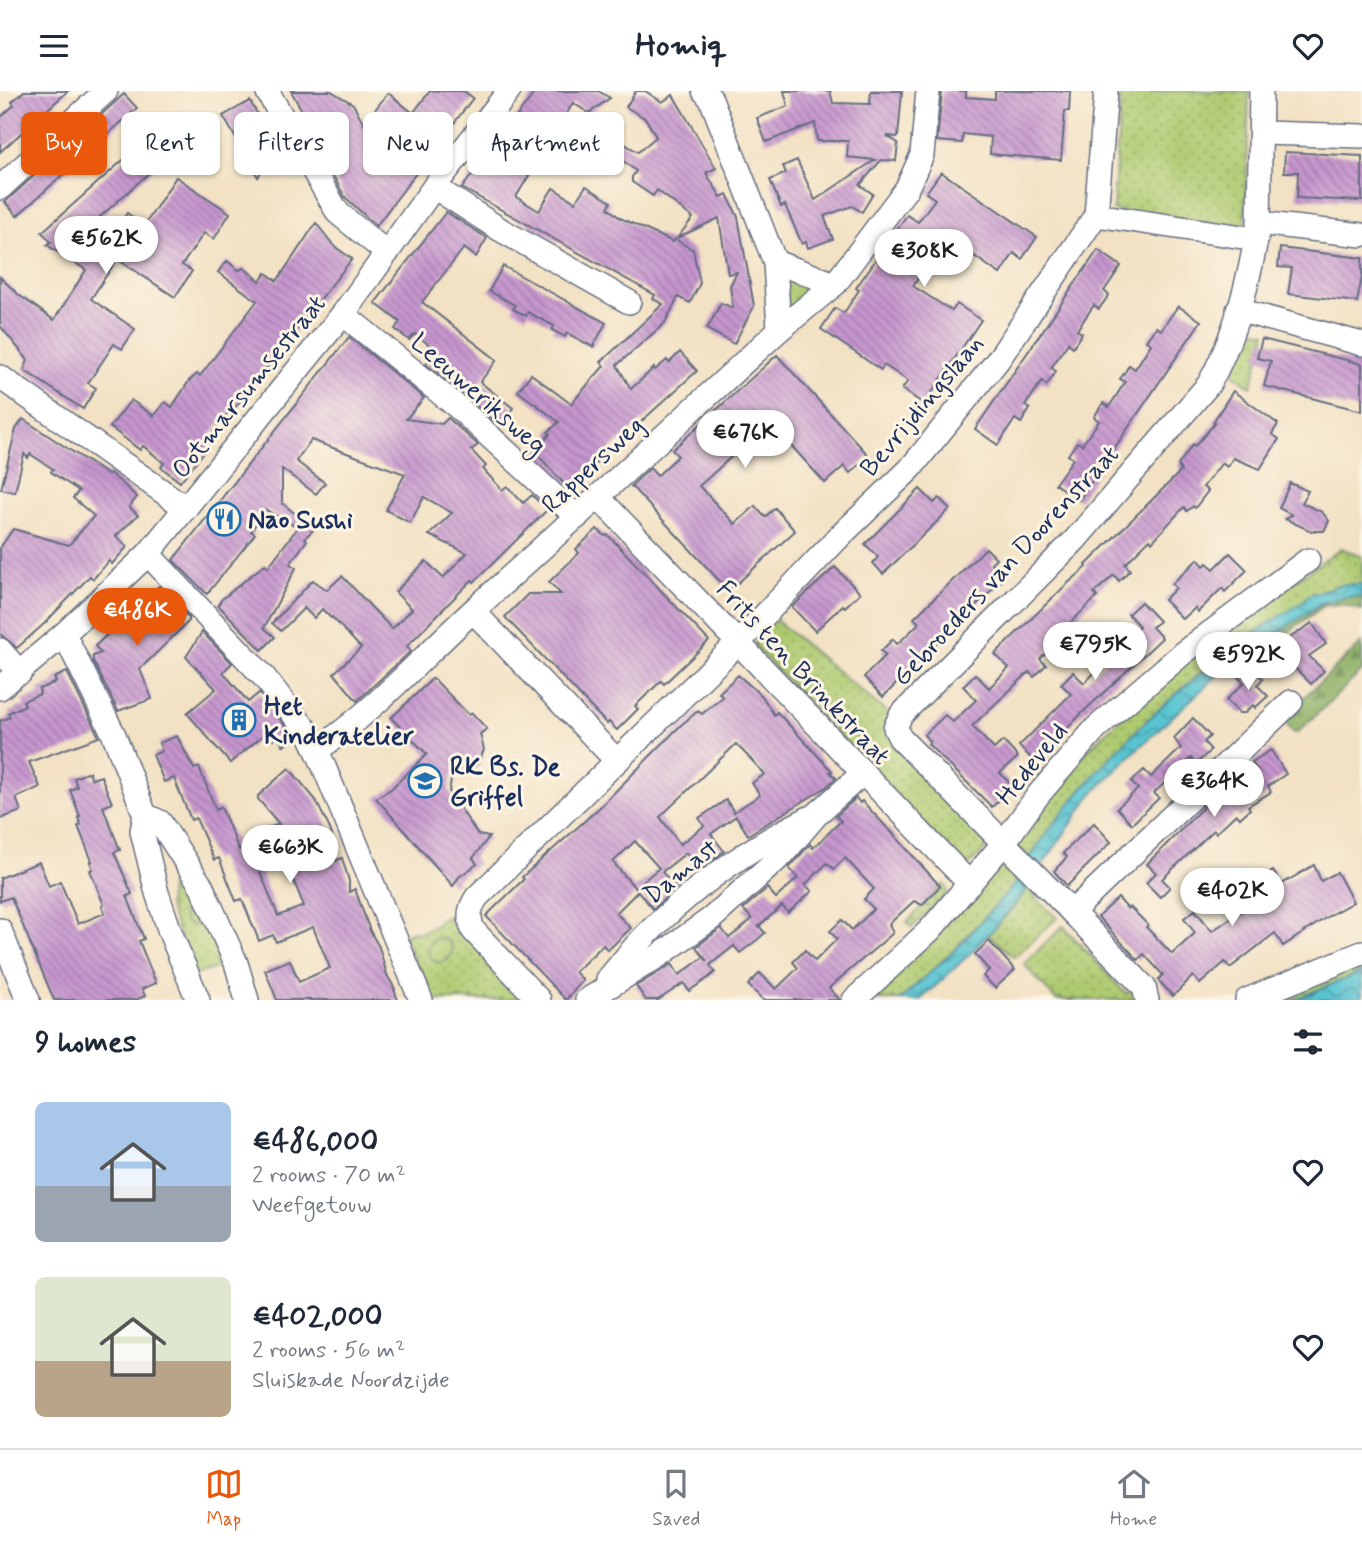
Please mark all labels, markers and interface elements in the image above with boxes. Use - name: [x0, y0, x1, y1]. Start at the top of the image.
- text: Homiq: [635, 25, 727, 67]
- icon: menu: [35, 27, 73, 65]
- icon: heart: [1289, 27, 1327, 65]
- chip: Buy: [21, 112, 107, 175]
- chip: Rent: [121, 112, 220, 175]
- chip: Filters: [234, 112, 349, 175]
- chip: New: [363, 112, 453, 175]
- chip: Apartment: [467, 112, 624, 175]
- pin: €562K: [57, 216, 155, 276]
- text: €562K: [70, 224, 142, 254]
- pin: €308K: [875, 229, 973, 289]
- text: €308K: [890, 237, 958, 267]
- street label: Ootmarsumsestraat: [165, 288, 334, 486]
- street label: Leeuweriksweg: [401, 326, 553, 464]
- street label: Bevrijdingslaan: [853, 328, 992, 484]
- street label: Rappersweg: [535, 409, 652, 522]
- pin: €676K: [696, 411, 794, 470]
- text: €676K: [712, 418, 778, 448]
- street label: Gebroeders van Doorenstraat: [886, 439, 1127, 694]
- restaurant icon: Nao Sushi: [205, 500, 243, 538]
- place label: Nao Sushi: [248, 504, 353, 538]
- street label: Frits ten Brinkstraat: [708, 574, 897, 773]
- pin: €486K: [88, 589, 186, 648]
- text: €486K: [103, 596, 171, 626]
- pin: €795K: [1046, 623, 1144, 682]
- text: €795K: [1059, 630, 1131, 660]
- pin: €592K: [1199, 633, 1297, 692]
- text: €592K: [1212, 640, 1284, 670]
- place label: Het Kinderatelier: [264, 690, 414, 754]
- building icon: Het Kinderatelier: [220, 701, 258, 739]
- street label: Hedeveld: [989, 716, 1076, 813]
- place label: RK Bs. De Griffel: [450, 751, 560, 815]
- pin: €364K: [1165, 759, 1263, 819]
- school or university icon: RK Bs. De Griffel: [406, 762, 444, 800]
- text: €364K: [1180, 767, 1248, 797]
- pin: €663K: [241, 825, 339, 885]
- street label: Damast: [637, 832, 726, 913]
- text: €663K: [257, 833, 323, 863]
- pin: €402K: [1183, 869, 1281, 928]
- text: €402K: [1196, 876, 1268, 906]
- text: 9 homes: [35, 1023, 136, 1062]
- icon: filters: [1289, 1023, 1327, 1061]
- text: €486,000: [252, 1122, 378, 1161]
- icon: home: [91, 1130, 175, 1214]
- icon: heart: [1289, 1153, 1327, 1191]
- text: 2 rooms · 70 m²: [252, 1161, 406, 1191]
- text: Weefgetouw: [252, 1191, 371, 1221]
- text: €402,000: [252, 1297, 383, 1336]
- icon: home: [91, 1305, 175, 1389]
- icon: heart: [1289, 1328, 1327, 1366]
- text: 2 rooms · 56 m²: [252, 1336, 405, 1366]
- text: Sluiskade Noordzijde: [252, 1366, 450, 1396]
- tab: Map: [205, 1465, 243, 1532]
- tab: Saved: [652, 1465, 700, 1532]
- tab: Home: [1110, 1465, 1157, 1532]

